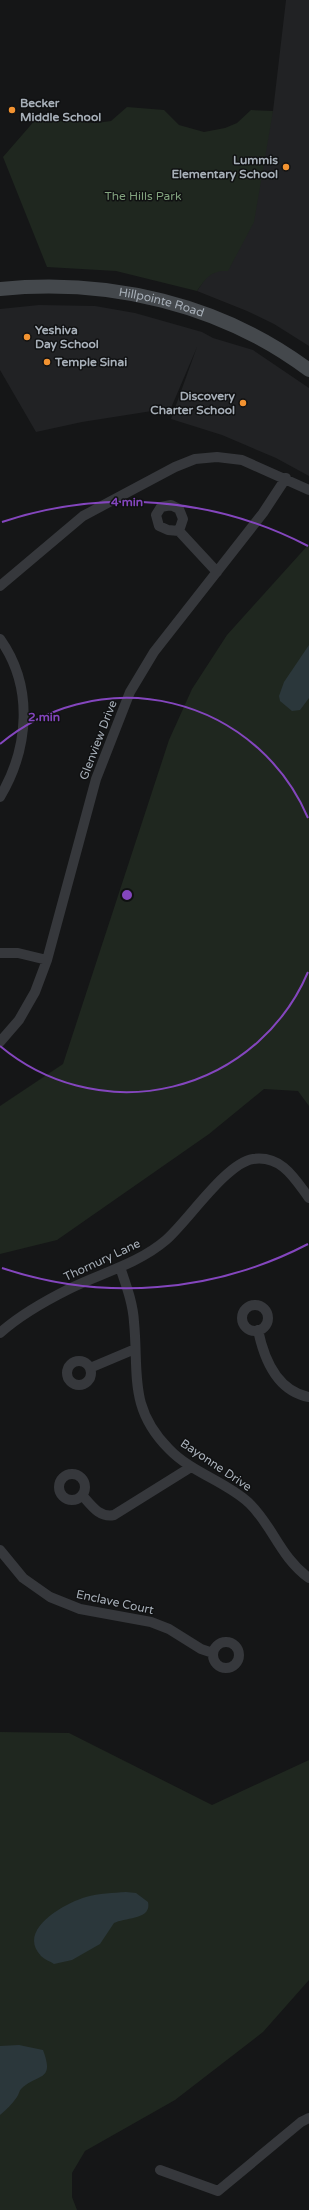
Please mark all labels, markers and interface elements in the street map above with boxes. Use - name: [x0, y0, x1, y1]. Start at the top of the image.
- place label: Becker Middle School: [20, 96, 101, 124]
- marker: Becker Middle School: [7, 105, 17, 115]
- place label: Lummis Elementary School: [171, 153, 278, 182]
- marker: Lummis Elementary School: [281, 162, 291, 172]
- park label: The Hills Park: [105, 189, 182, 203]
- street label: Hillpointe Road: [118, 285, 206, 320]
- place label: Yeshiva Day School: [35, 323, 99, 352]
- marker: Yeshiva Day School: [22, 332, 32, 342]
- place label: Temple Sinai: [54, 355, 127, 370]
- marker: Temple Sinai: [42, 357, 52, 367]
- place label: Discovery Charter School: [150, 389, 236, 417]
- marker: Discovery Charter School: [238, 398, 248, 408]
- text: 4 min: [111, 495, 143, 509]
- street label: Glenview Drive: [76, 698, 120, 782]
- text: 2 min: [28, 710, 60, 724]
- centre of rings: [120, 888, 134, 902]
- street label: Thornury Lane: [61, 1236, 143, 1284]
- street label: Bayonne Drive: [178, 1436, 254, 1494]
- street label: Enclave Court: [75, 1587, 156, 1617]

